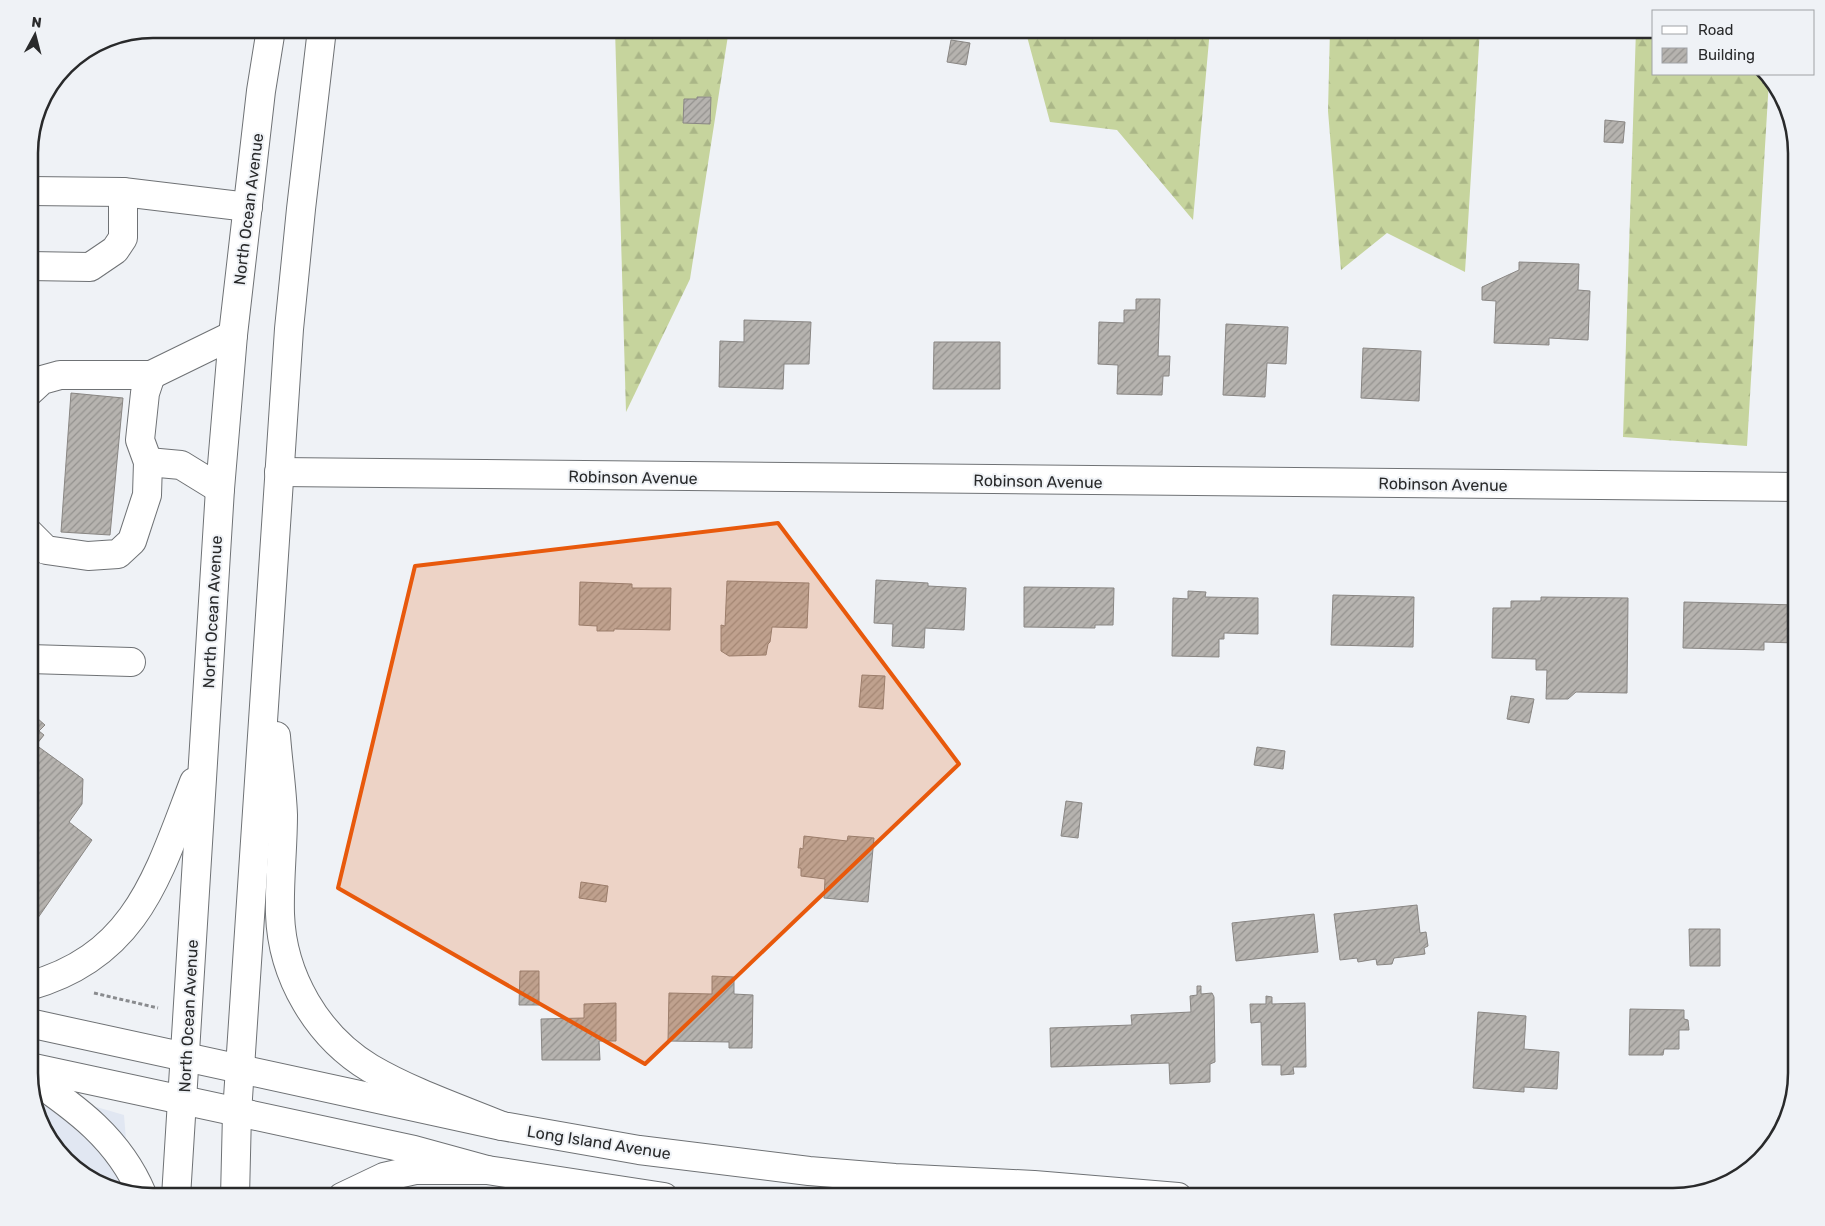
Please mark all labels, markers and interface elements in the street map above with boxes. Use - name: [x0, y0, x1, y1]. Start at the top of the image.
- north arrow: [10, 10, 60, 60]
- legend: [1652, 10, 1815, 75]
- text: N: [30, 14, 43, 32]
- text: Road: [1698, 21, 1734, 39]
- text: Building: [1698, 46, 1755, 64]
- street label: North Ocean Avenue: [230, 132, 267, 286]
- street label: Robinson Avenue: [568, 467, 698, 488]
- street label: Robinson Avenue: [973, 471, 1103, 492]
- street label: Robinson Avenue: [1378, 474, 1508, 495]
- street label: North Ocean Avenue: [199, 535, 226, 689]
- street label: North Ocean Avenue: [175, 939, 202, 1093]
- street label: Long Island Avenue: [526, 1122, 672, 1163]

